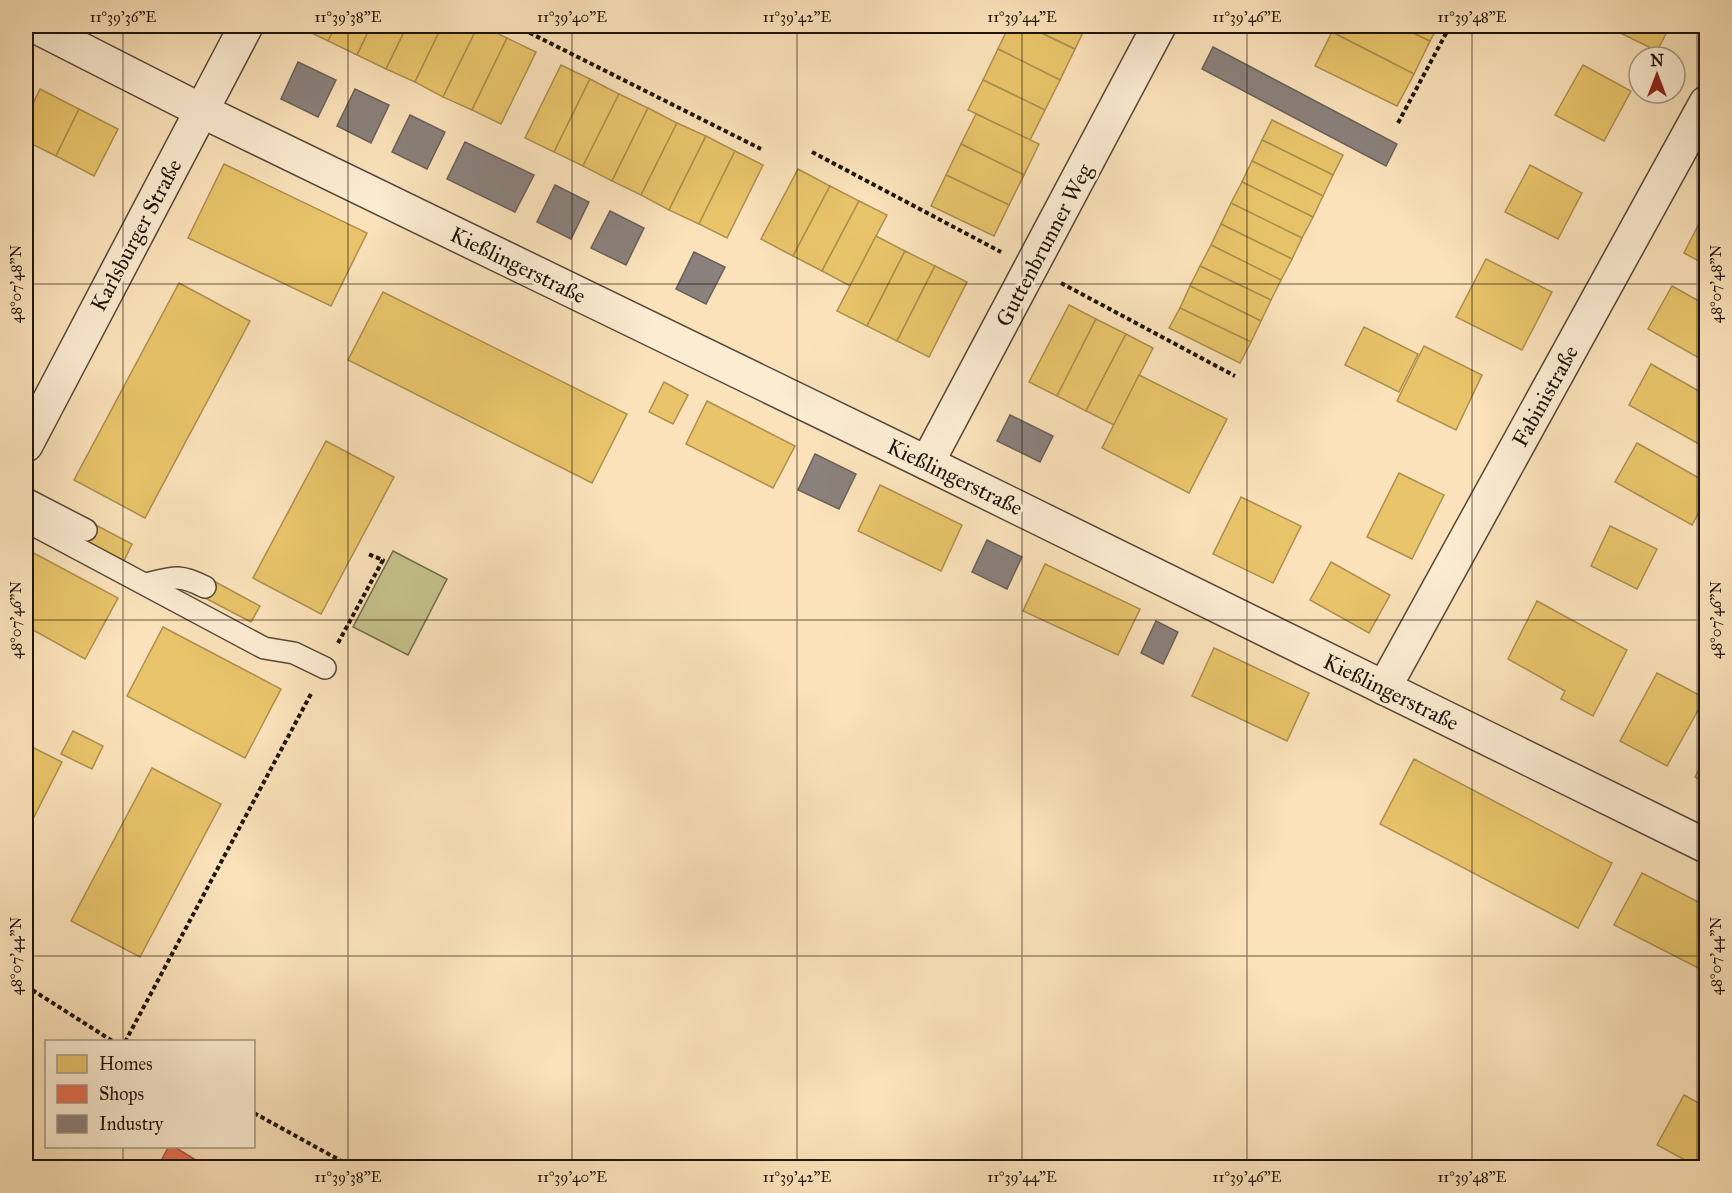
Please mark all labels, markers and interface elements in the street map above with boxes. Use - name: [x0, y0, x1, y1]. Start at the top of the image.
- text: 11°39'36"E: [90, 8, 156, 26]
- text: 11°39'38"E: [315, 8, 382, 26]
- text: 11°39'40"E: [537, 8, 607, 26]
- text: 11°39'42"E: [763, 8, 832, 26]
- text: 11°39'44"E: [987, 8, 1057, 26]
- text: 11°39'46"E: [1213, 8, 1282, 26]
- text: 11°39'48"E: [1437, 8, 1507, 26]
- north arrow: [1627, 45, 1687, 105]
- text: N: [1650, 51, 1664, 70]
- street label: Karlsburger Straße: [85, 154, 187, 316]
- street label: Guttenbrunner Weg: [990, 158, 1099, 331]
- street label: Kießlingerstraße: [446, 221, 590, 309]
- text: 48°07'48"N: [7, 245, 25, 323]
- text: 48°07'48"N: [1707, 245, 1725, 323]
- street label: Fabinistraße: [1506, 341, 1584, 451]
- street label: Kießlingerstraße: [883, 433, 1027, 521]
- text: 48°07'46"N: [7, 581, 25, 659]
- text: 48°07'46"N: [1707, 581, 1725, 659]
- street label: Kießlingerstraße: [1319, 648, 1463, 736]
- text: 48°07'44"N: [7, 916, 25, 995]
- text: 48°07'44"N: [1707, 916, 1725, 995]
- legend: [45, 1040, 255, 1148]
- text: Homes: [99, 1053, 153, 1075]
- text: Shops: [99, 1083, 144, 1105]
- text: Industry: [99, 1113, 164, 1135]
- text: 11°39'38"E: [315, 1168, 382, 1186]
- text: 11°39'40"E: [537, 1168, 607, 1186]
- text: 11°39'42"E: [763, 1168, 832, 1186]
- text: 11°39'44"E: [987, 1168, 1057, 1186]
- text: 11°39'46"E: [1213, 1168, 1282, 1186]
- text: 11°39'48"E: [1437, 1168, 1507, 1186]

